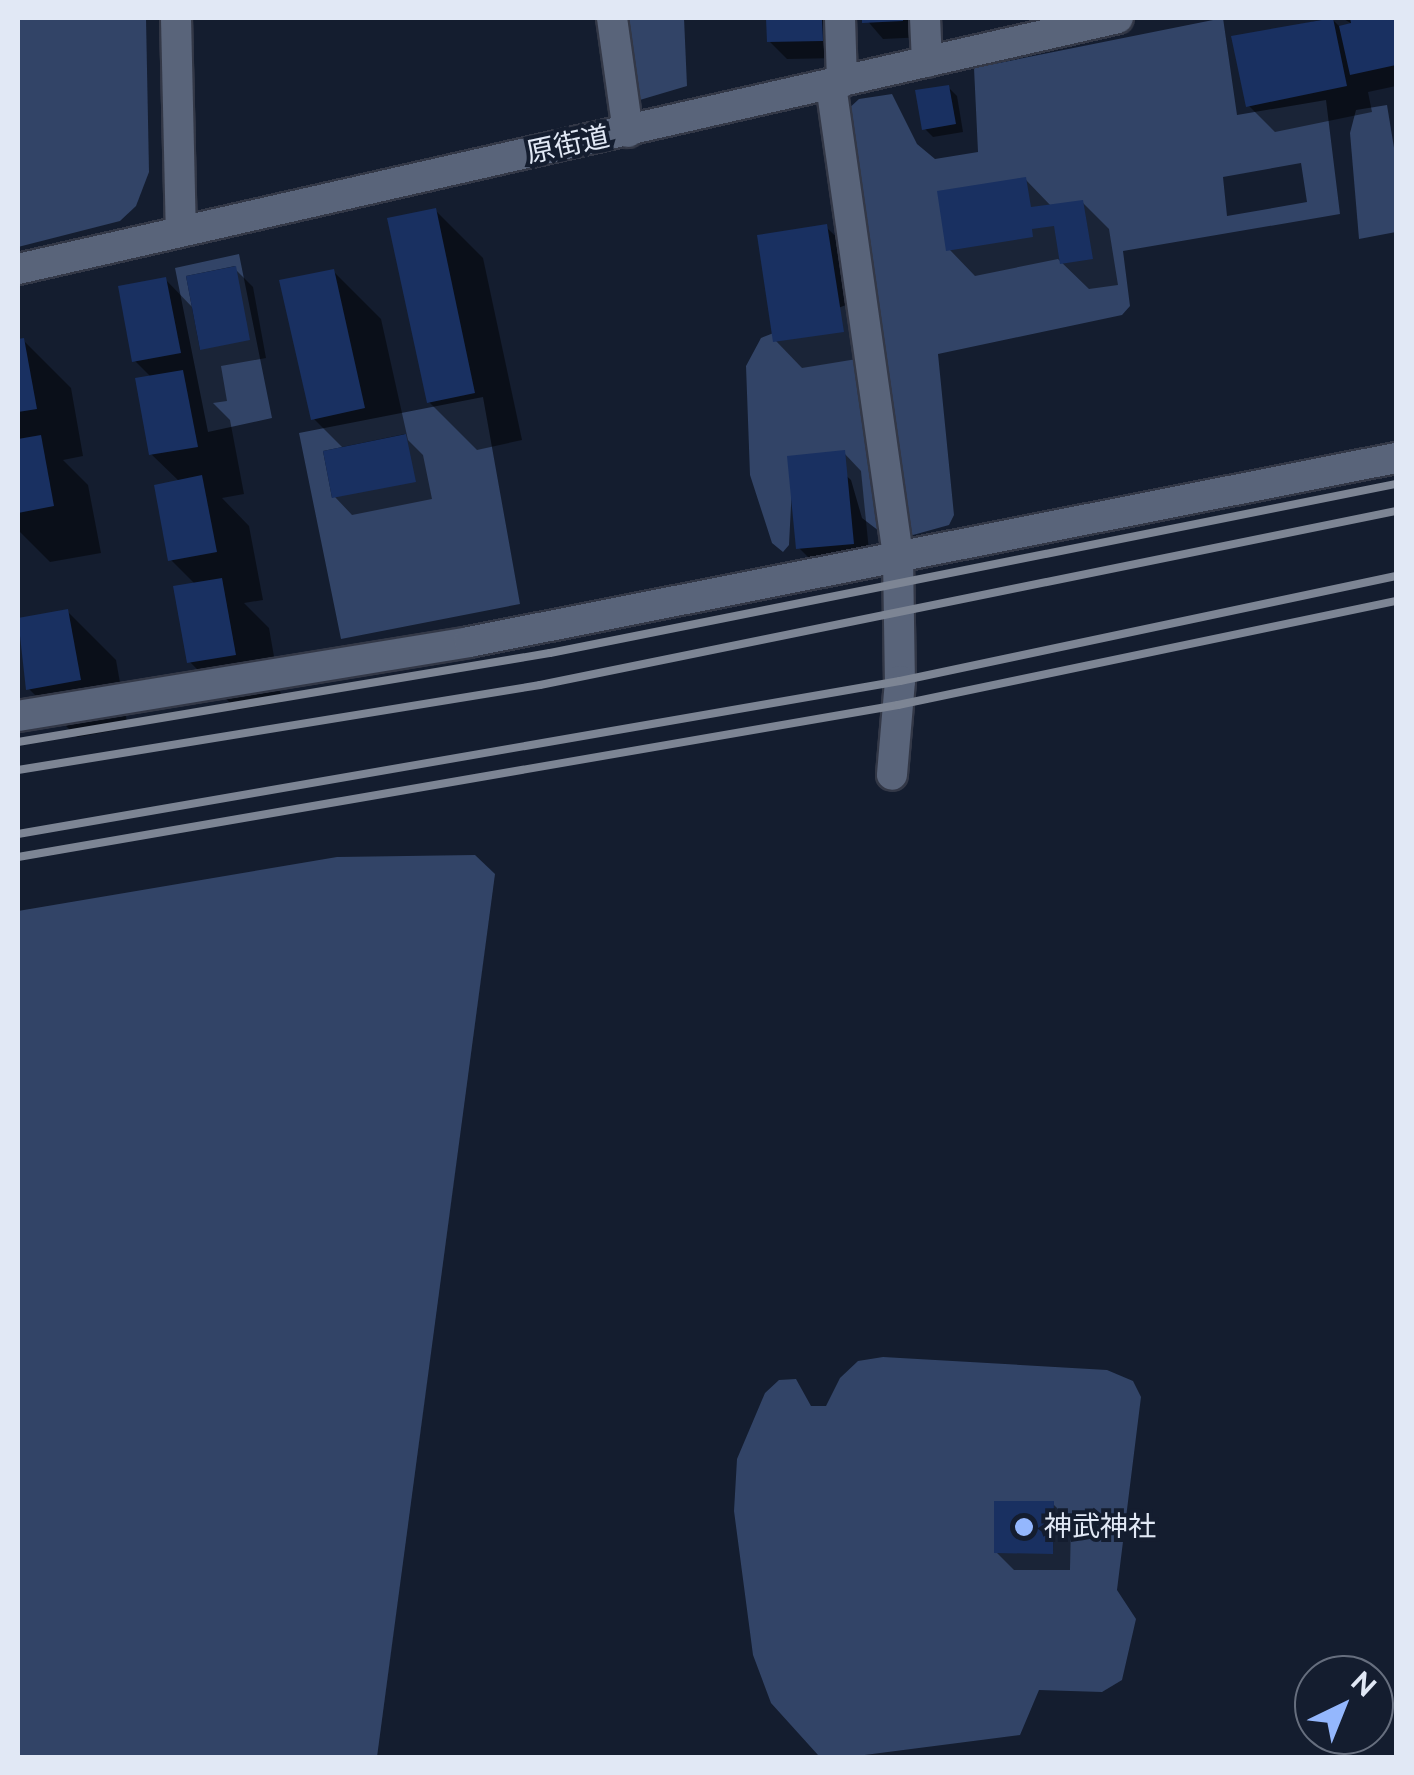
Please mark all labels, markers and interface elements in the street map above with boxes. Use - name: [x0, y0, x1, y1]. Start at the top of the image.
- street label: 原街道: [523, 120, 613, 170]
- place label: 神武神社: [1044, 1510, 1156, 1544]
- marker: 神武神社: [1013, 1516, 1035, 1538]
- north arrow: [1294, 1655, 1394, 1755]
- text: N: [1344, 1665, 1383, 1704]

